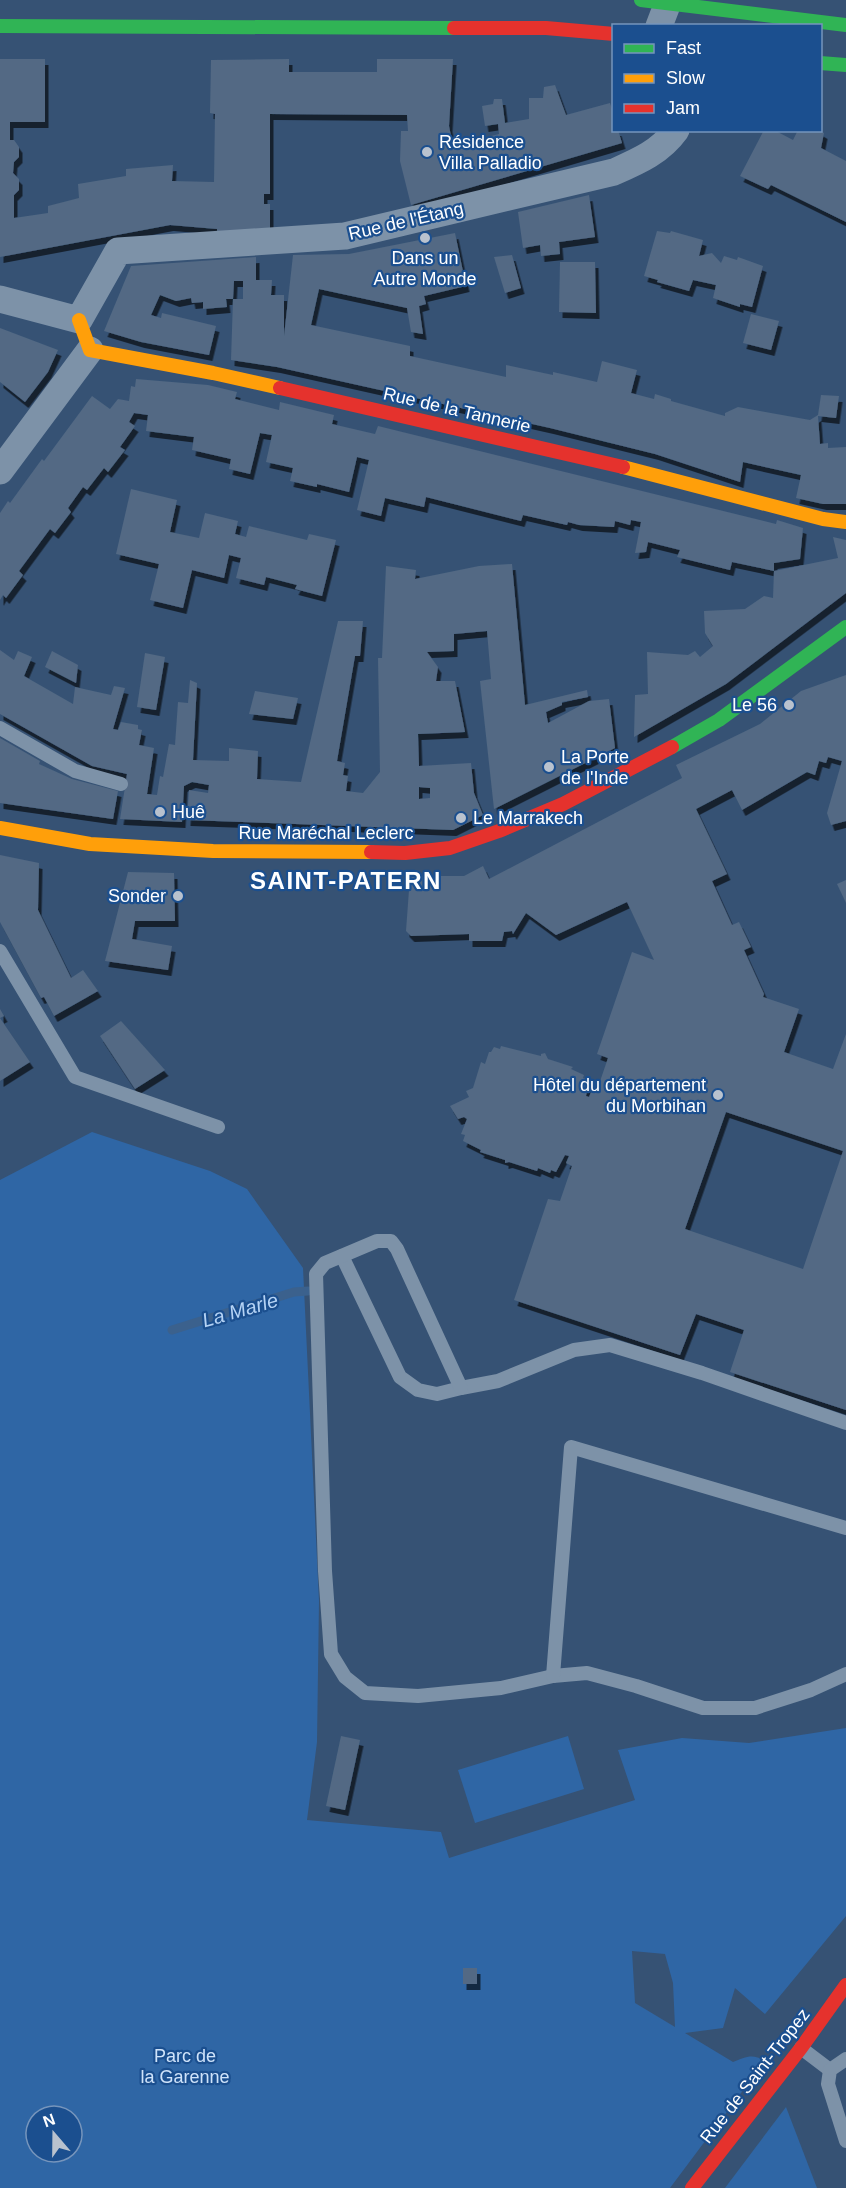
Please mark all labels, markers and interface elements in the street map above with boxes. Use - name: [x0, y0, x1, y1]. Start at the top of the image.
- legend: [612, 24, 822, 132]
- text: Fast: [666, 38, 701, 58]
- text: Slow: [666, 68, 706, 88]
- text: Jam: [666, 98, 700, 118]
- place label: Résidence Villa Palladio: [439, 132, 542, 173]
- marker: Résidence Villa Palladio: [420, 145, 434, 159]
- street label: Rue de l'Étang: [346, 198, 466, 244]
- marker: Dans un Autre Monde: [418, 231, 432, 245]
- place label: Dans un Autre Monde: [373, 248, 477, 289]
- street label: Rue de la Tannerie: [381, 383, 533, 437]
- place label: Le 56: [732, 695, 777, 715]
- marker: Le 56: [782, 698, 796, 712]
- place label: La Porte de l'Inde: [561, 747, 629, 788]
- marker: La Porte de l'Inde: [542, 760, 556, 774]
- place label: Huê: [172, 802, 205, 822]
- marker: Huê: [153, 805, 167, 819]
- place label: Le Marrakech: [473, 808, 583, 828]
- marker: Le Marrakech: [454, 811, 468, 825]
- street label: Rue Maréchal Leclerc: [238, 823, 414, 843]
- district label: SAINT-PATERN: [250, 867, 442, 894]
- place label: Sonder: [108, 886, 166, 906]
- marker: Sonder: [171, 889, 185, 903]
- place label: Hôtel du département du Morbihan: [533, 1075, 706, 1116]
- marker: Hôtel du département du Morbihan: [711, 1088, 725, 1102]
- water label: La Marle: [200, 1289, 280, 1331]
- street label: Rue de Saint-Tropez: [696, 2005, 814, 2147]
- park label: Parc de la Garenne: [140, 2046, 230, 2087]
- north arrow: [24, 2104, 84, 2164]
- text: N: [41, 2110, 57, 2130]

